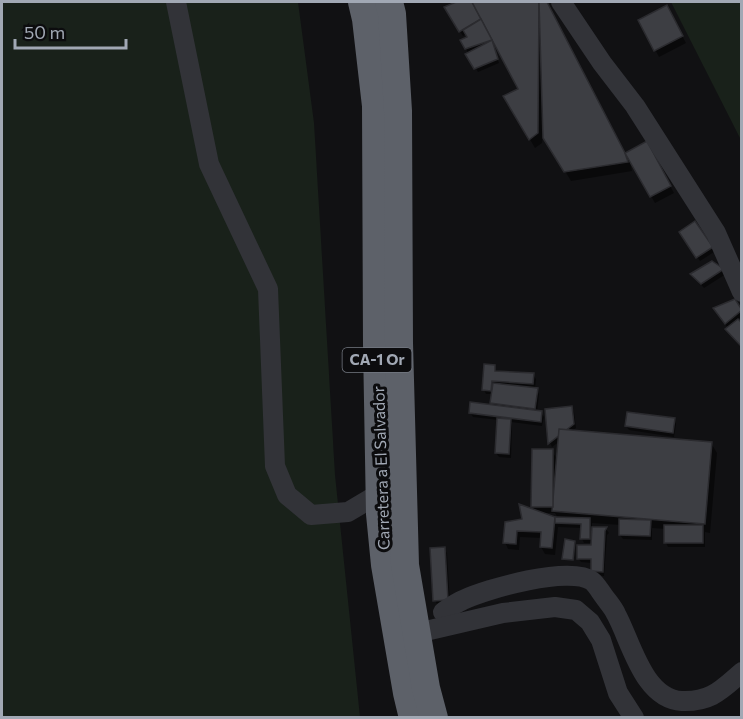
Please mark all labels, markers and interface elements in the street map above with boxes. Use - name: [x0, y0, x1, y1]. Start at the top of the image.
- scale bar: [15, 12, 126, 50]
- text: 50 m: [24, 21, 65, 43]
- road number: CA-1 Or: [342, 348, 412, 372]
- street label: Carretera a El Salvador: [368, 385, 393, 550]

